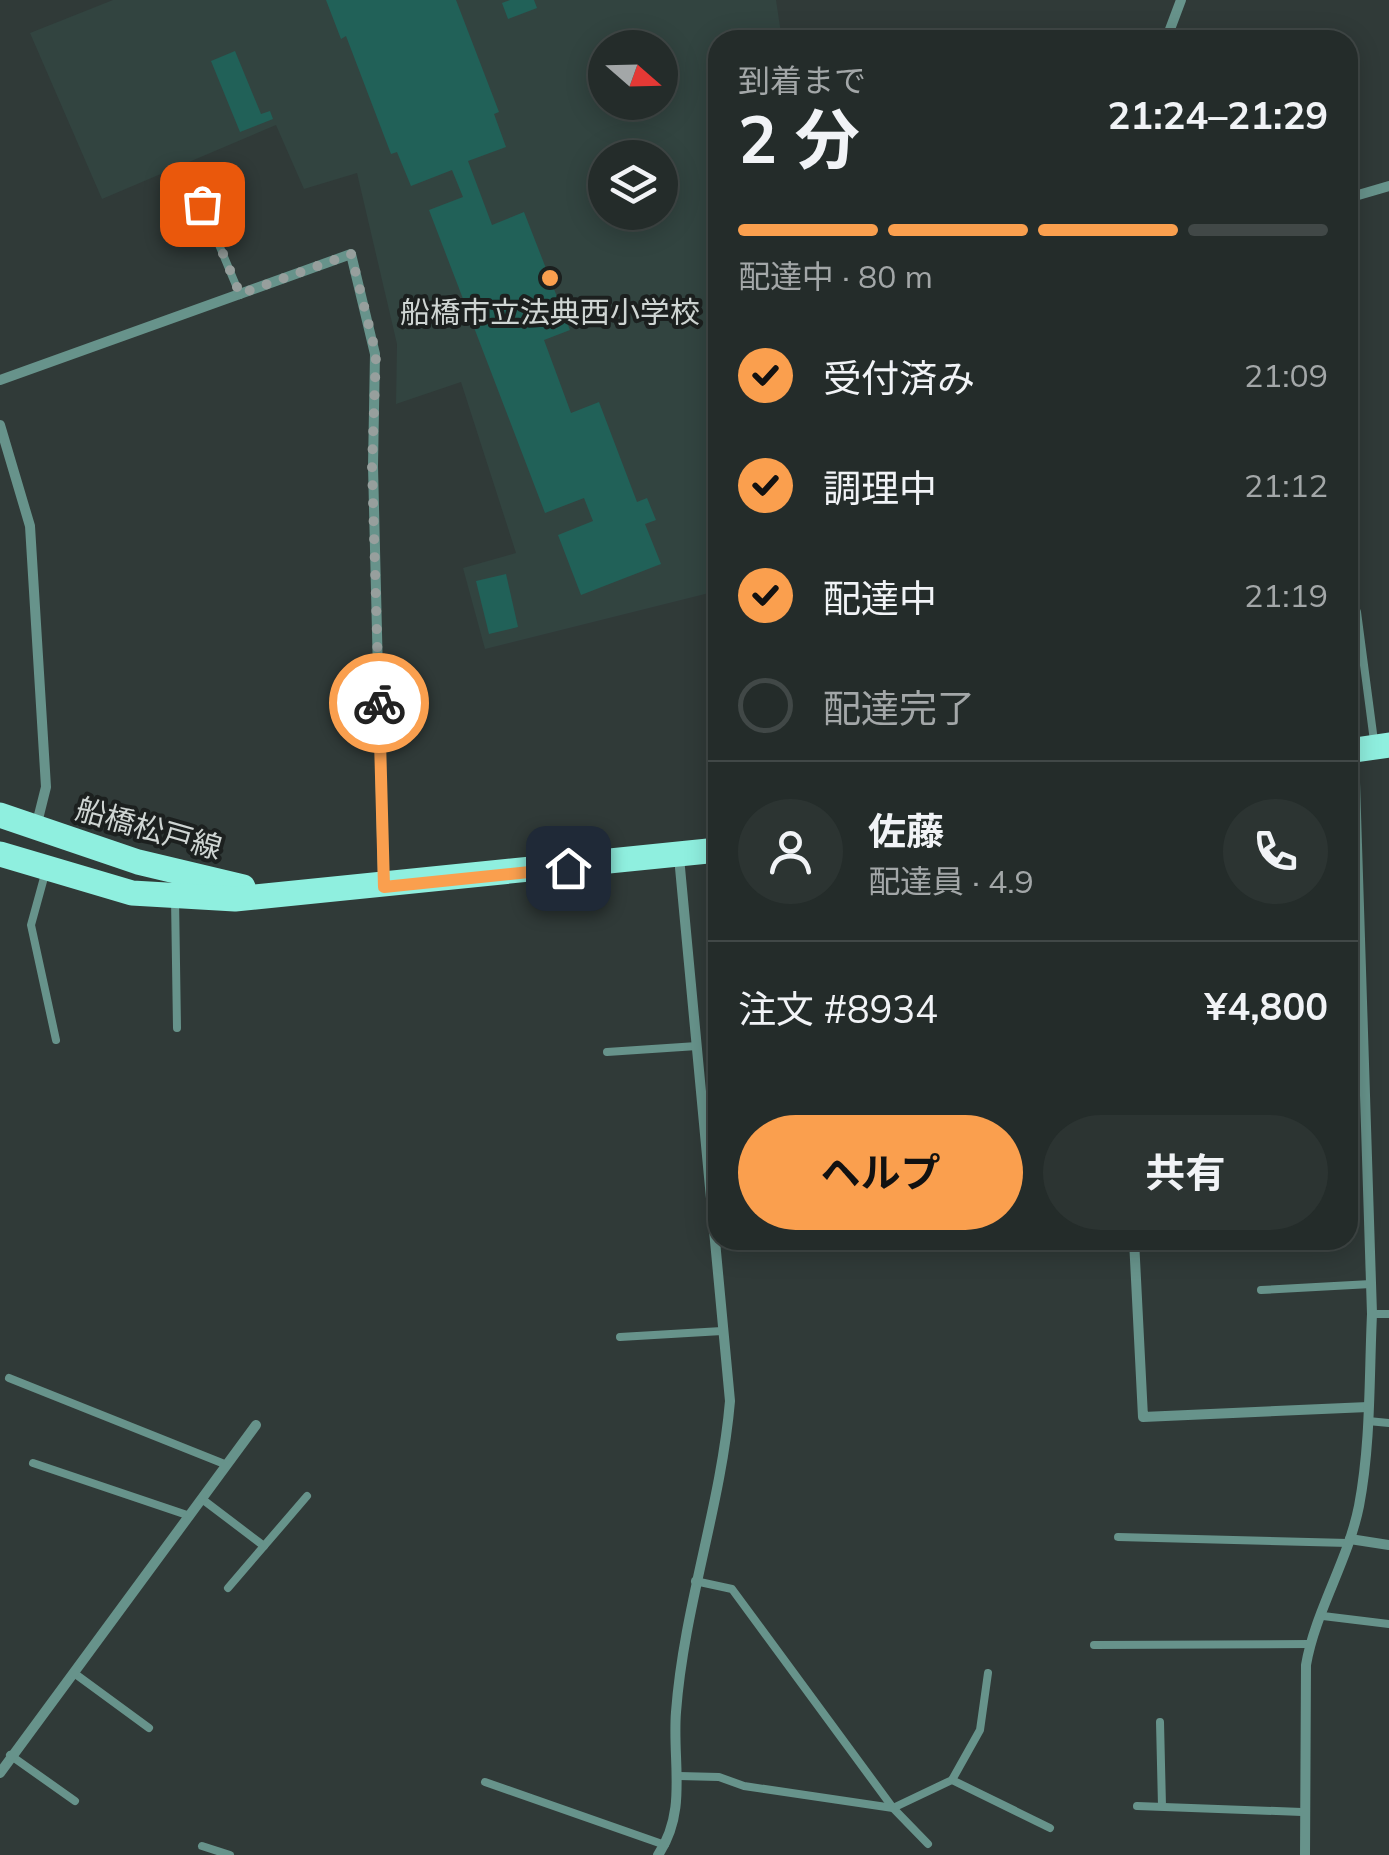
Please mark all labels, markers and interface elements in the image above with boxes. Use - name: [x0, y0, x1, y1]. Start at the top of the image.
- north arrow: [588, 30, 678, 120]
- map controls: [588, 30, 678, 230]
- text: 到着まで: [738, 60, 866, 100]
- text: 21:24–21:29: [1108, 91, 1328, 139]
- text: 2 分: [738, 98, 860, 179]
- button: layers: [588, 140, 678, 230]
- pin: [160, 162, 245, 247]
- icon: bag: [175, 177, 230, 232]
- text: 配達中 · 80 m: [738, 256, 933, 296]
- marker: 船橋市立法典西小学校: [539, 267, 561, 289]
- place label: 船橋市立法典西小学校: [400, 293, 700, 331]
- icon: check: [738, 348, 793, 403]
- text: 受付済み: [823, 354, 975, 402]
- text: 21:09: [1244, 355, 1328, 395]
- icon: check: [738, 458, 793, 513]
- text: 調理中: [823, 464, 937, 512]
- text: 21:12: [1244, 465, 1328, 505]
- icon: check: [738, 568, 793, 623]
- text: 配達中: [823, 574, 937, 622]
- text: 21:19: [1244, 575, 1328, 615]
- courier: [329, 653, 429, 753]
- icon: bike: [352, 676, 407, 731]
- text: 配達完了: [823, 684, 975, 732]
- street label: 船橋松戸線: [72, 789, 226, 867]
- button: person: [738, 799, 843, 904]
- button: phone: [1223, 799, 1328, 904]
- text: 佐藤: [868, 807, 944, 855]
- pin: [526, 826, 611, 911]
- icon: home: [541, 841, 596, 896]
- text: 配達員 · 4.9: [868, 861, 1034, 901]
- text: ¥4,800: [1205, 982, 1328, 1030]
- text: 注文 #8934: [738, 985, 938, 1033]
- button: ヘルプ: [738, 1115, 1023, 1230]
- button: 共有: [1043, 1115, 1328, 1230]

